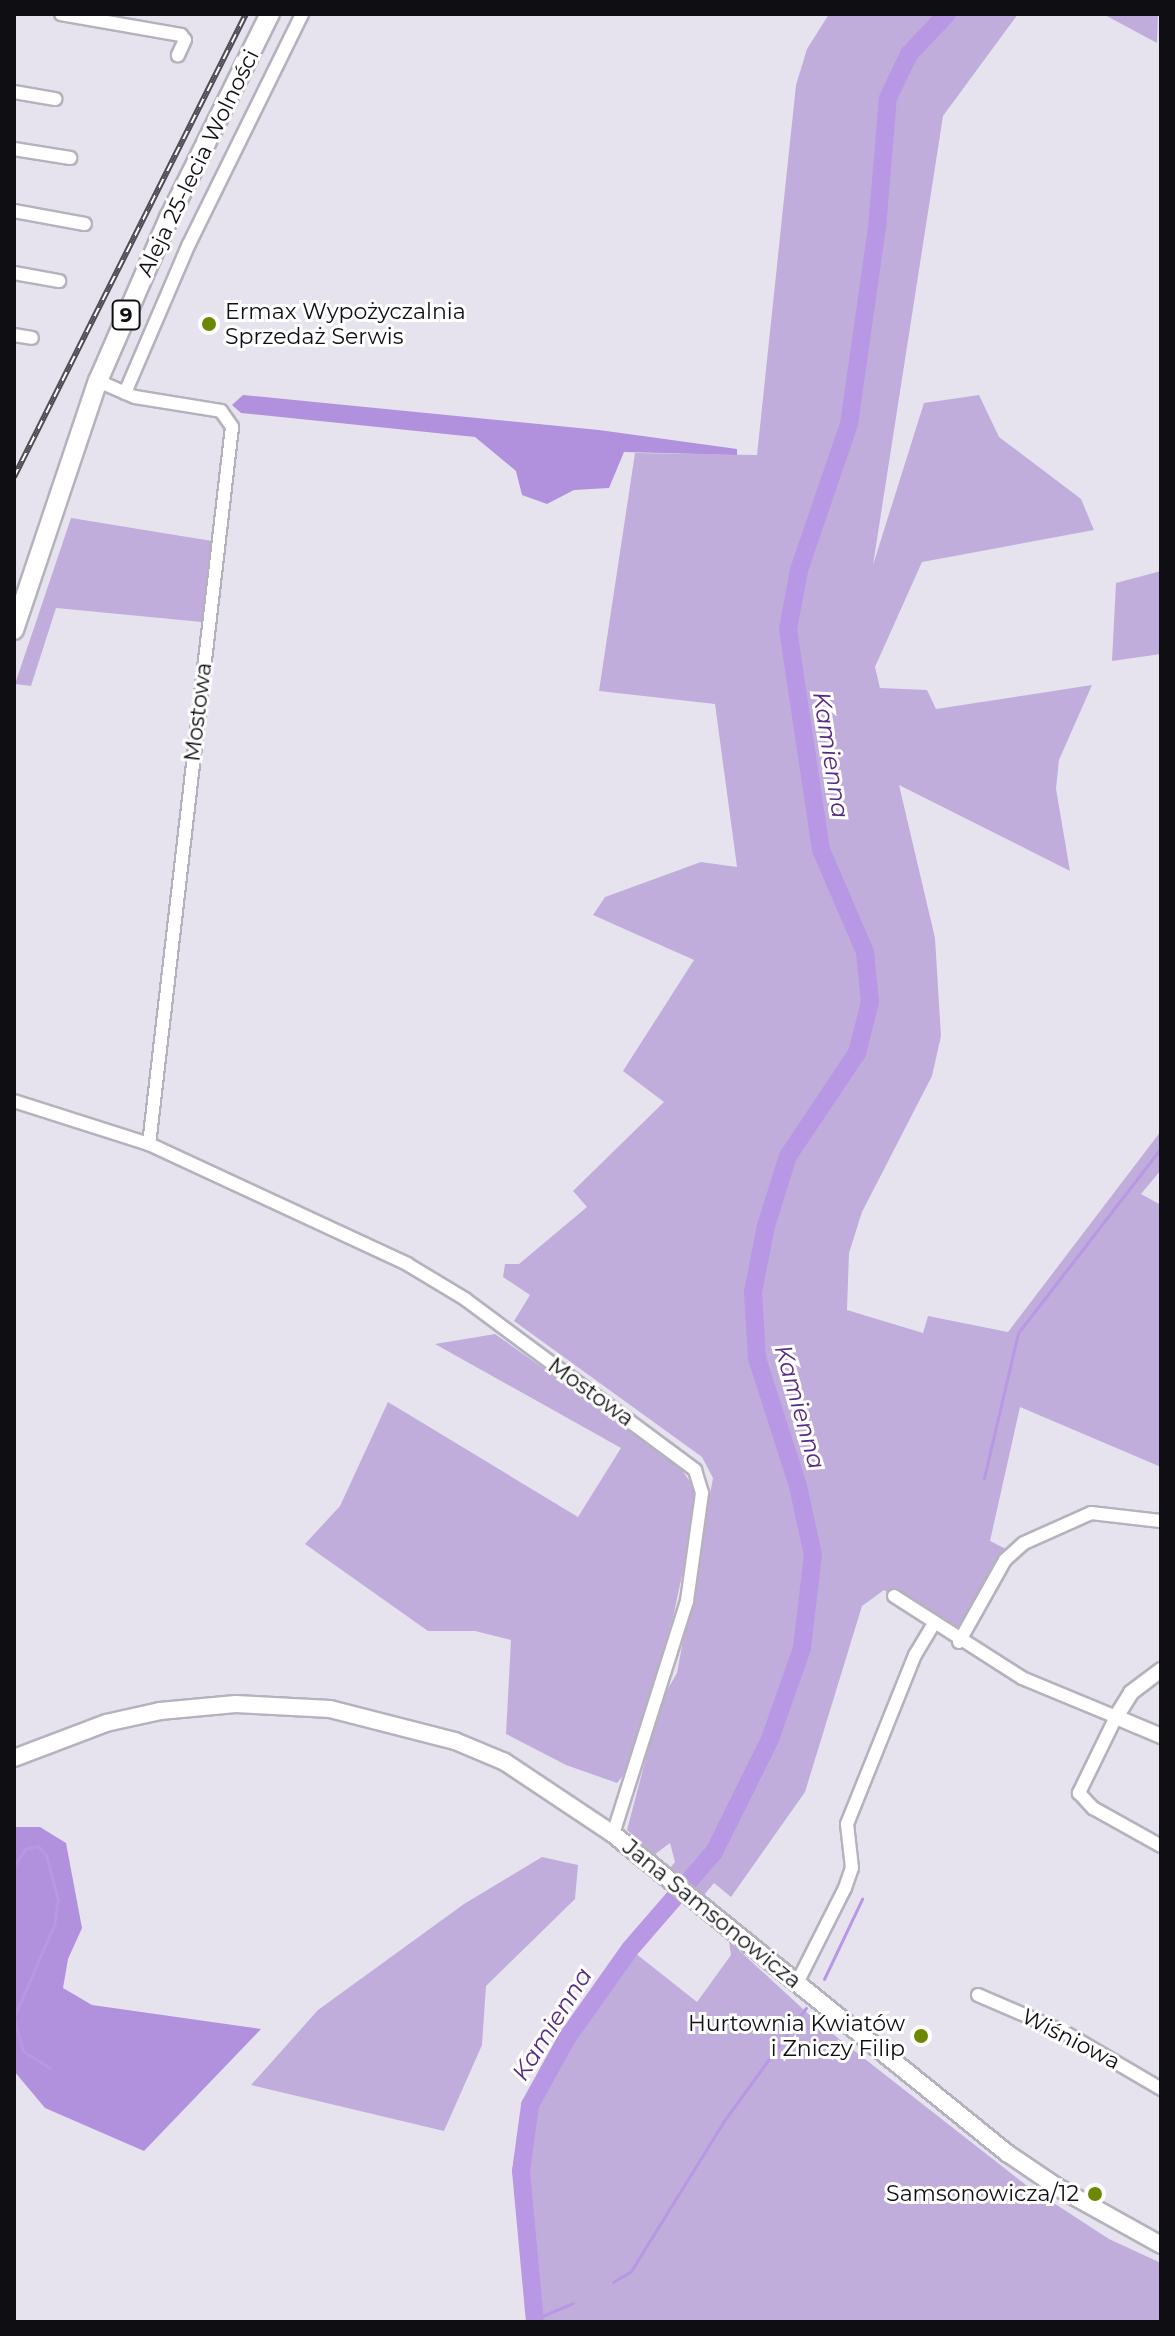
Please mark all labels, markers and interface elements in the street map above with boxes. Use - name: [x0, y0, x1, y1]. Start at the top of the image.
- street label: Aleja 25-lecia Wolności: [131, 45, 265, 281]
- place label: Ermax Wypożyczalnia Sprzedaż Serwis: [225, 298, 466, 350]
- road number: 9: [110, 299, 142, 331]
- marker: Ermax Wypożyczalnia Sprzedaż Serwis: [200, 315, 218, 333]
- street label: Mostowa: [179, 661, 217, 763]
- water label: Kamienna: [807, 690, 855, 820]
- water label: Kamienna: [769, 1342, 831, 1472]
- street label: Mostowa: [543, 1352, 639, 1432]
- street label: Jana Samsonowicza: [617, 1834, 807, 1994]
- water label: Kamienna: [506, 1962, 598, 2086]
- street label: Wiśniowa: [1017, 2003, 1125, 2075]
- place label: Hurtownia Kwiatów i Zniczy Filip: [688, 2010, 905, 2062]
- marker: Hurtownia Kwiatów i Zniczy Filip: [912, 2027, 930, 2045]
- place label: Samsonowicza/12: [886, 2181, 1079, 2207]
- marker: Samsonowicza/12: [1086, 2185, 1104, 2203]

